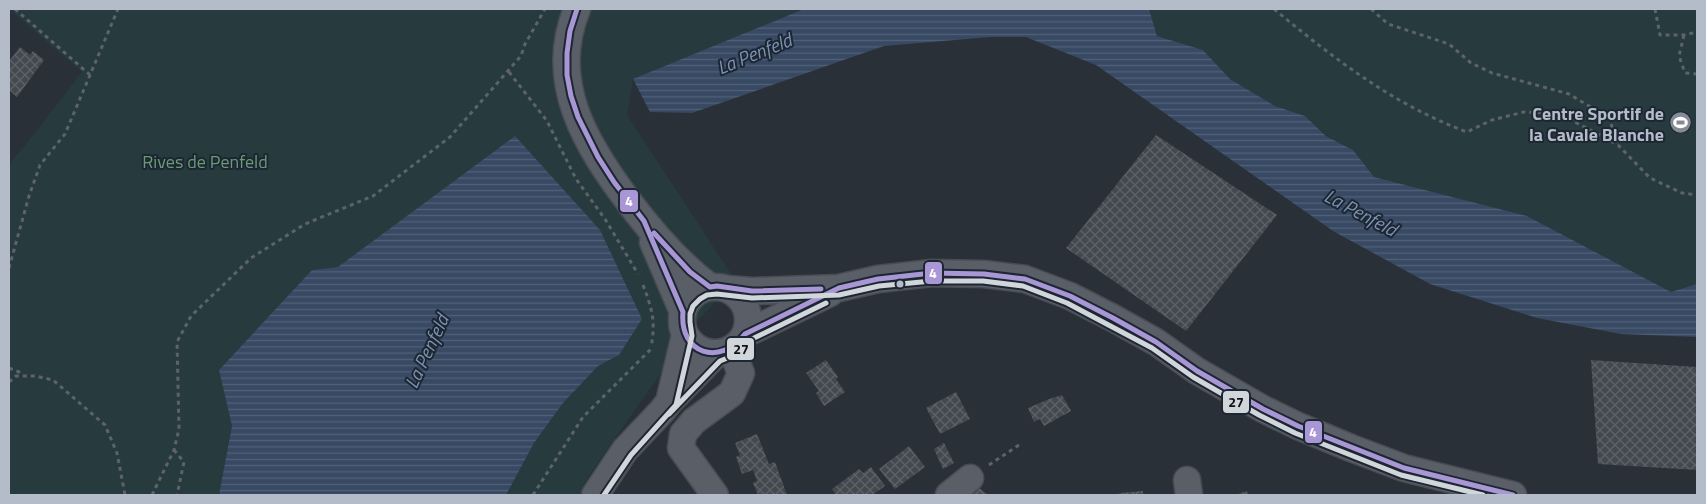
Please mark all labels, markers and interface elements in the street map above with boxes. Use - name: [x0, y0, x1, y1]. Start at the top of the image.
- water label: La Penfeld: [712, 24, 798, 81]
- place label: Centre Sportif de la Cavale Blanche: [1529, 100, 1664, 148]
- sports icon: Centre Sportif de la Cavale Blanche: [1668, 111, 1692, 135]
- park label: Rives de Penfeld: [142, 148, 268, 175]
- water label: La Penfeld: [1320, 181, 1405, 244]
- line badge: 4: [619, 189, 639, 213]
- text: 4: [625, 190, 633, 211]
- line badge: 4: [924, 261, 943, 285]
- text: 4: [929, 262, 937, 283]
- unlabelled marker: [895, 279, 905, 289]
- water label: La Penfeld: [396, 307, 457, 393]
- line badge: 27: [726, 337, 755, 361]
- text: 27: [733, 338, 749, 359]
- line badge: 27: [1222, 390, 1250, 414]
- text: 27: [1228, 391, 1244, 412]
- line badge: 4: [1304, 420, 1323, 444]
- text: 4: [1309, 421, 1317, 442]

